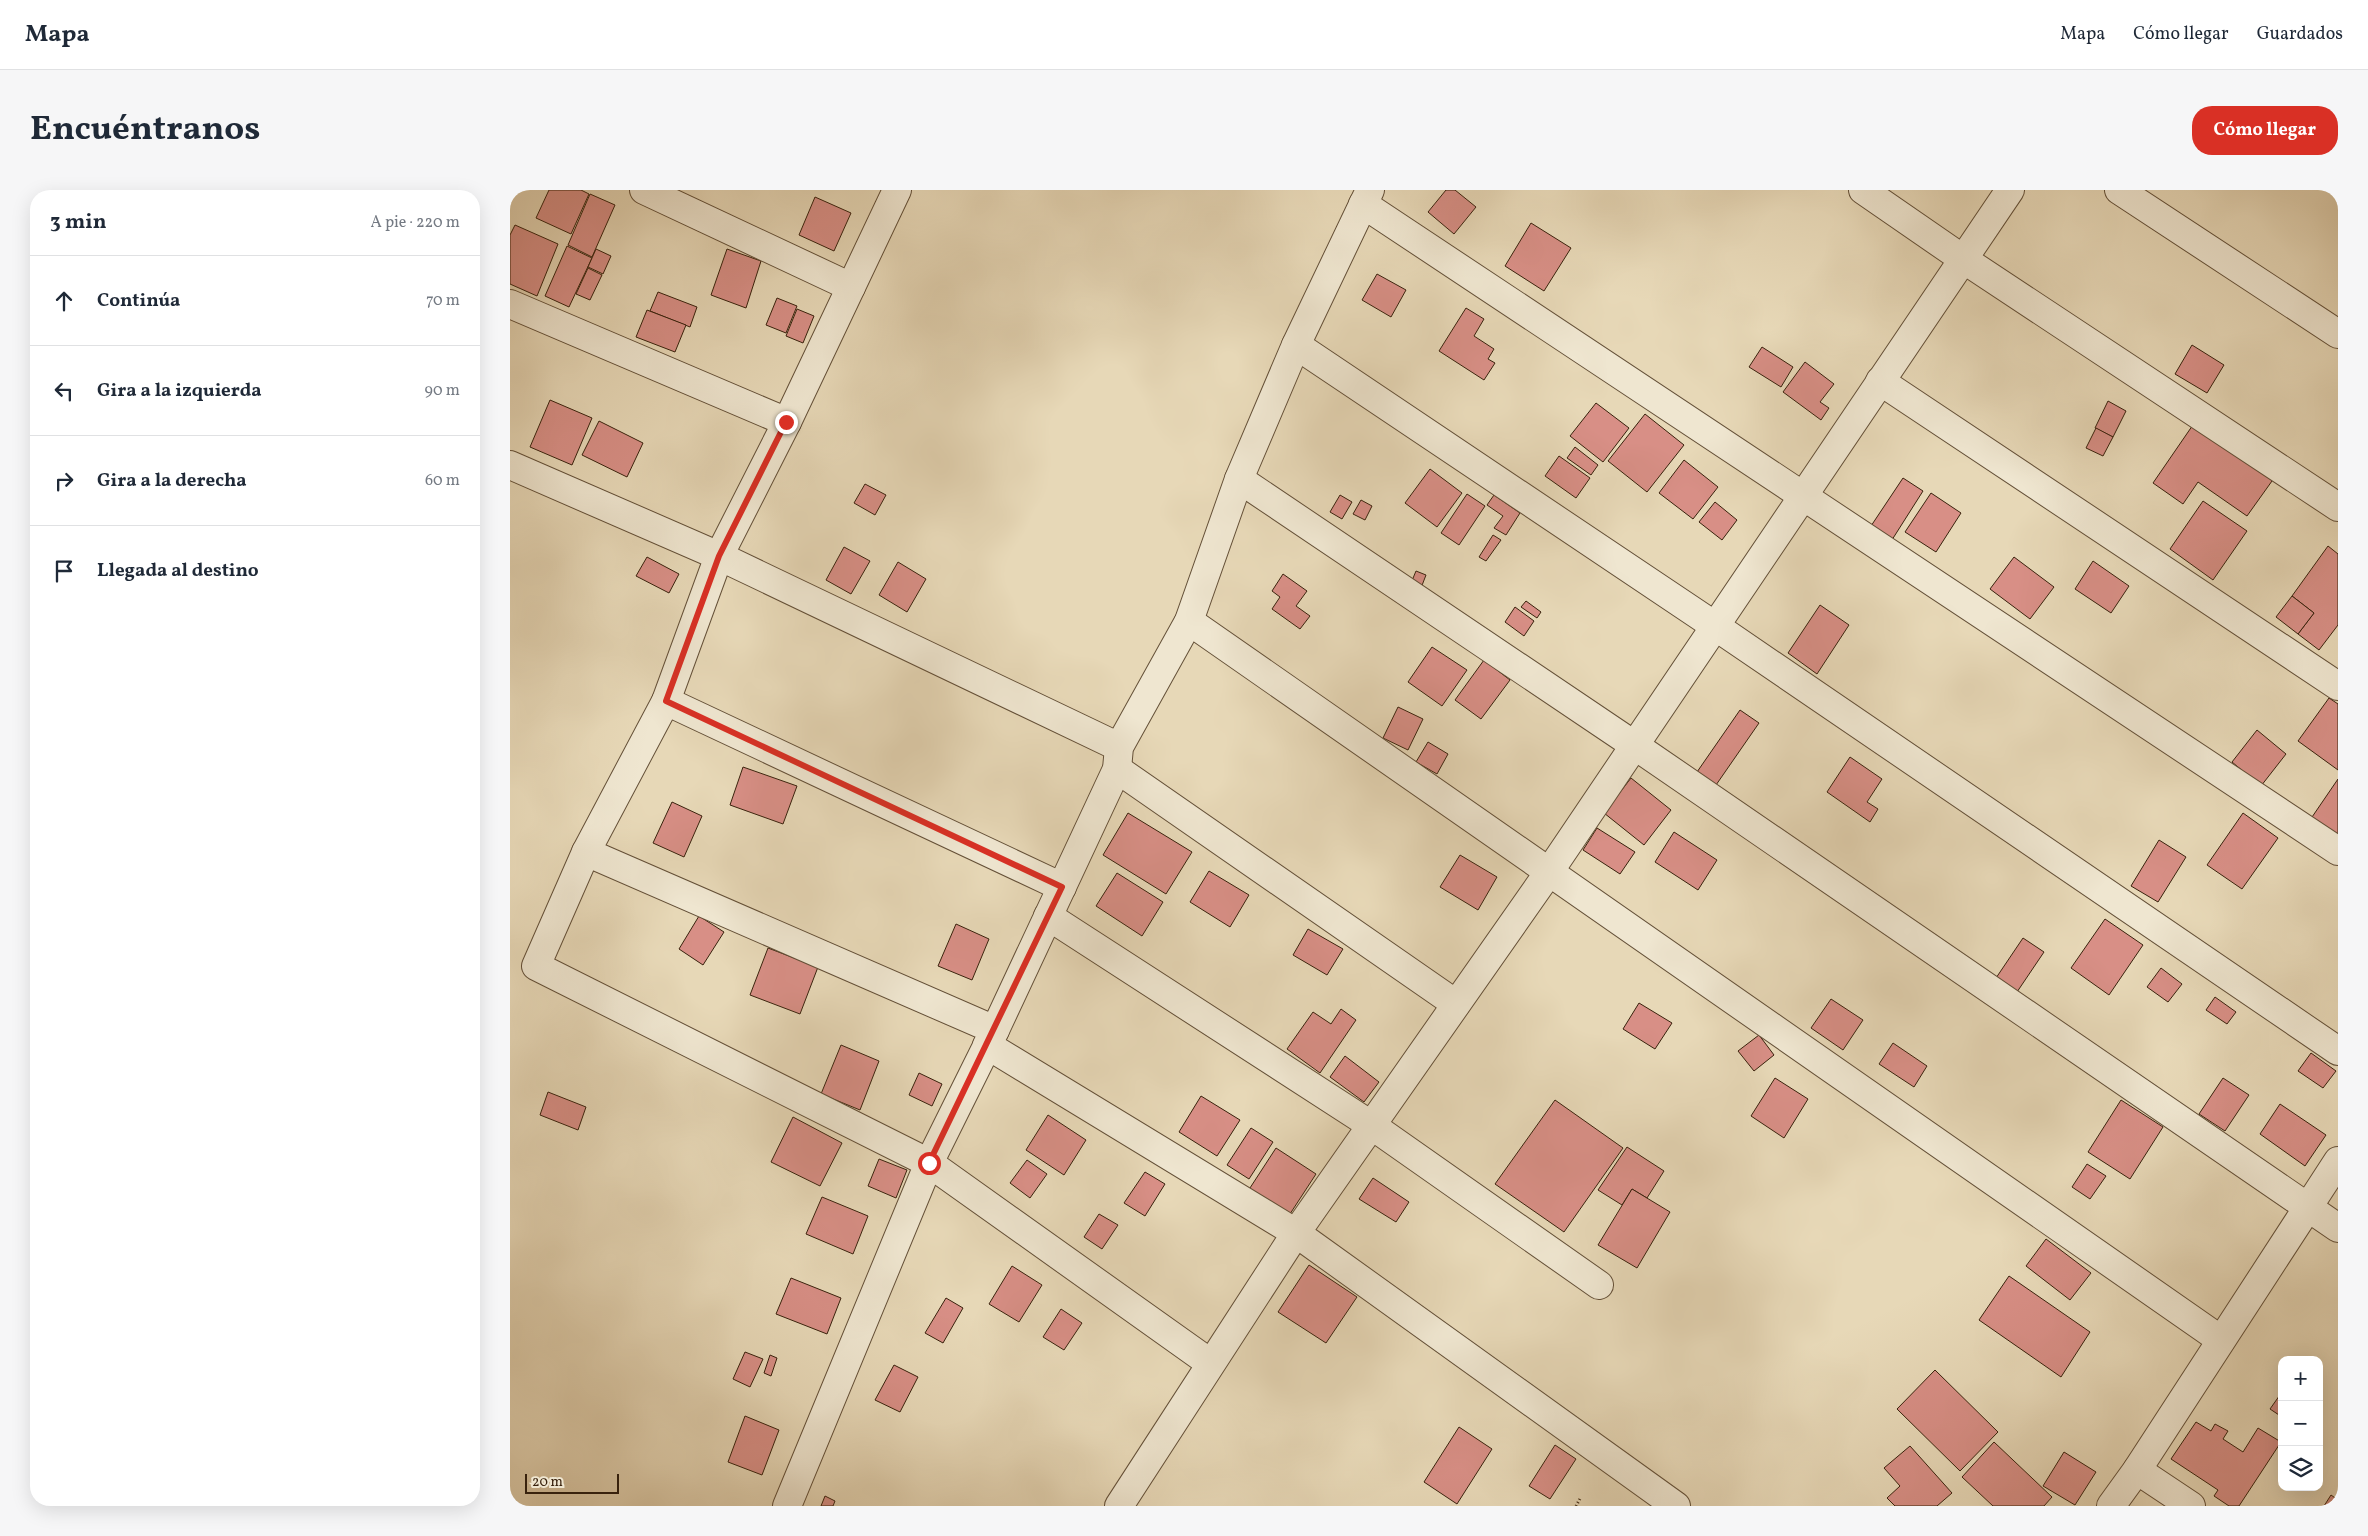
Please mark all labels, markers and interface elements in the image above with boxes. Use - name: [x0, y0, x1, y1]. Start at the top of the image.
- text: Mapa: [25, 18, 90, 52]
- text: Mapa: [2060, 22, 2105, 47]
- text: Cómo llegar: [2133, 22, 2229, 47]
- text: Guardados: [2257, 22, 2343, 47]
- text: Encuéntranos: [30, 106, 260, 154]
- button: Cómo llegar: [2192, 106, 2338, 155]
- text: 3 min: [50, 208, 106, 237]
- text: A pie · 220 m: [370, 212, 460, 234]
- icon: ahead: [50, 287, 78, 315]
- text: Continúa: [97, 288, 180, 314]
- text: 70 m: [426, 290, 460, 312]
- icon: left: [50, 377, 78, 405]
- text: Gira a la izquierda: [97, 378, 262, 404]
- text: 90 m: [424, 380, 460, 402]
- route end: [775, 411, 798, 434]
- icon: right: [50, 467, 78, 495]
- text: Gira a la derecha: [97, 468, 247, 494]
- text: 60 m: [425, 470, 460, 492]
- icon: arrive: [50, 557, 78, 585]
- text: Llegada al destino: [97, 558, 259, 584]
- route start: [918, 1152, 941, 1175]
- map controls: [2278, 1356, 2323, 1491]
- button: +: [2278, 1356, 2323, 1401]
- button: −: [2278, 1401, 2323, 1446]
- button: layers: [2278, 1446, 2323, 1491]
- scale bar: [525, 1471, 619, 1494]
- text: 20 m: [532, 1473, 563, 1492]

